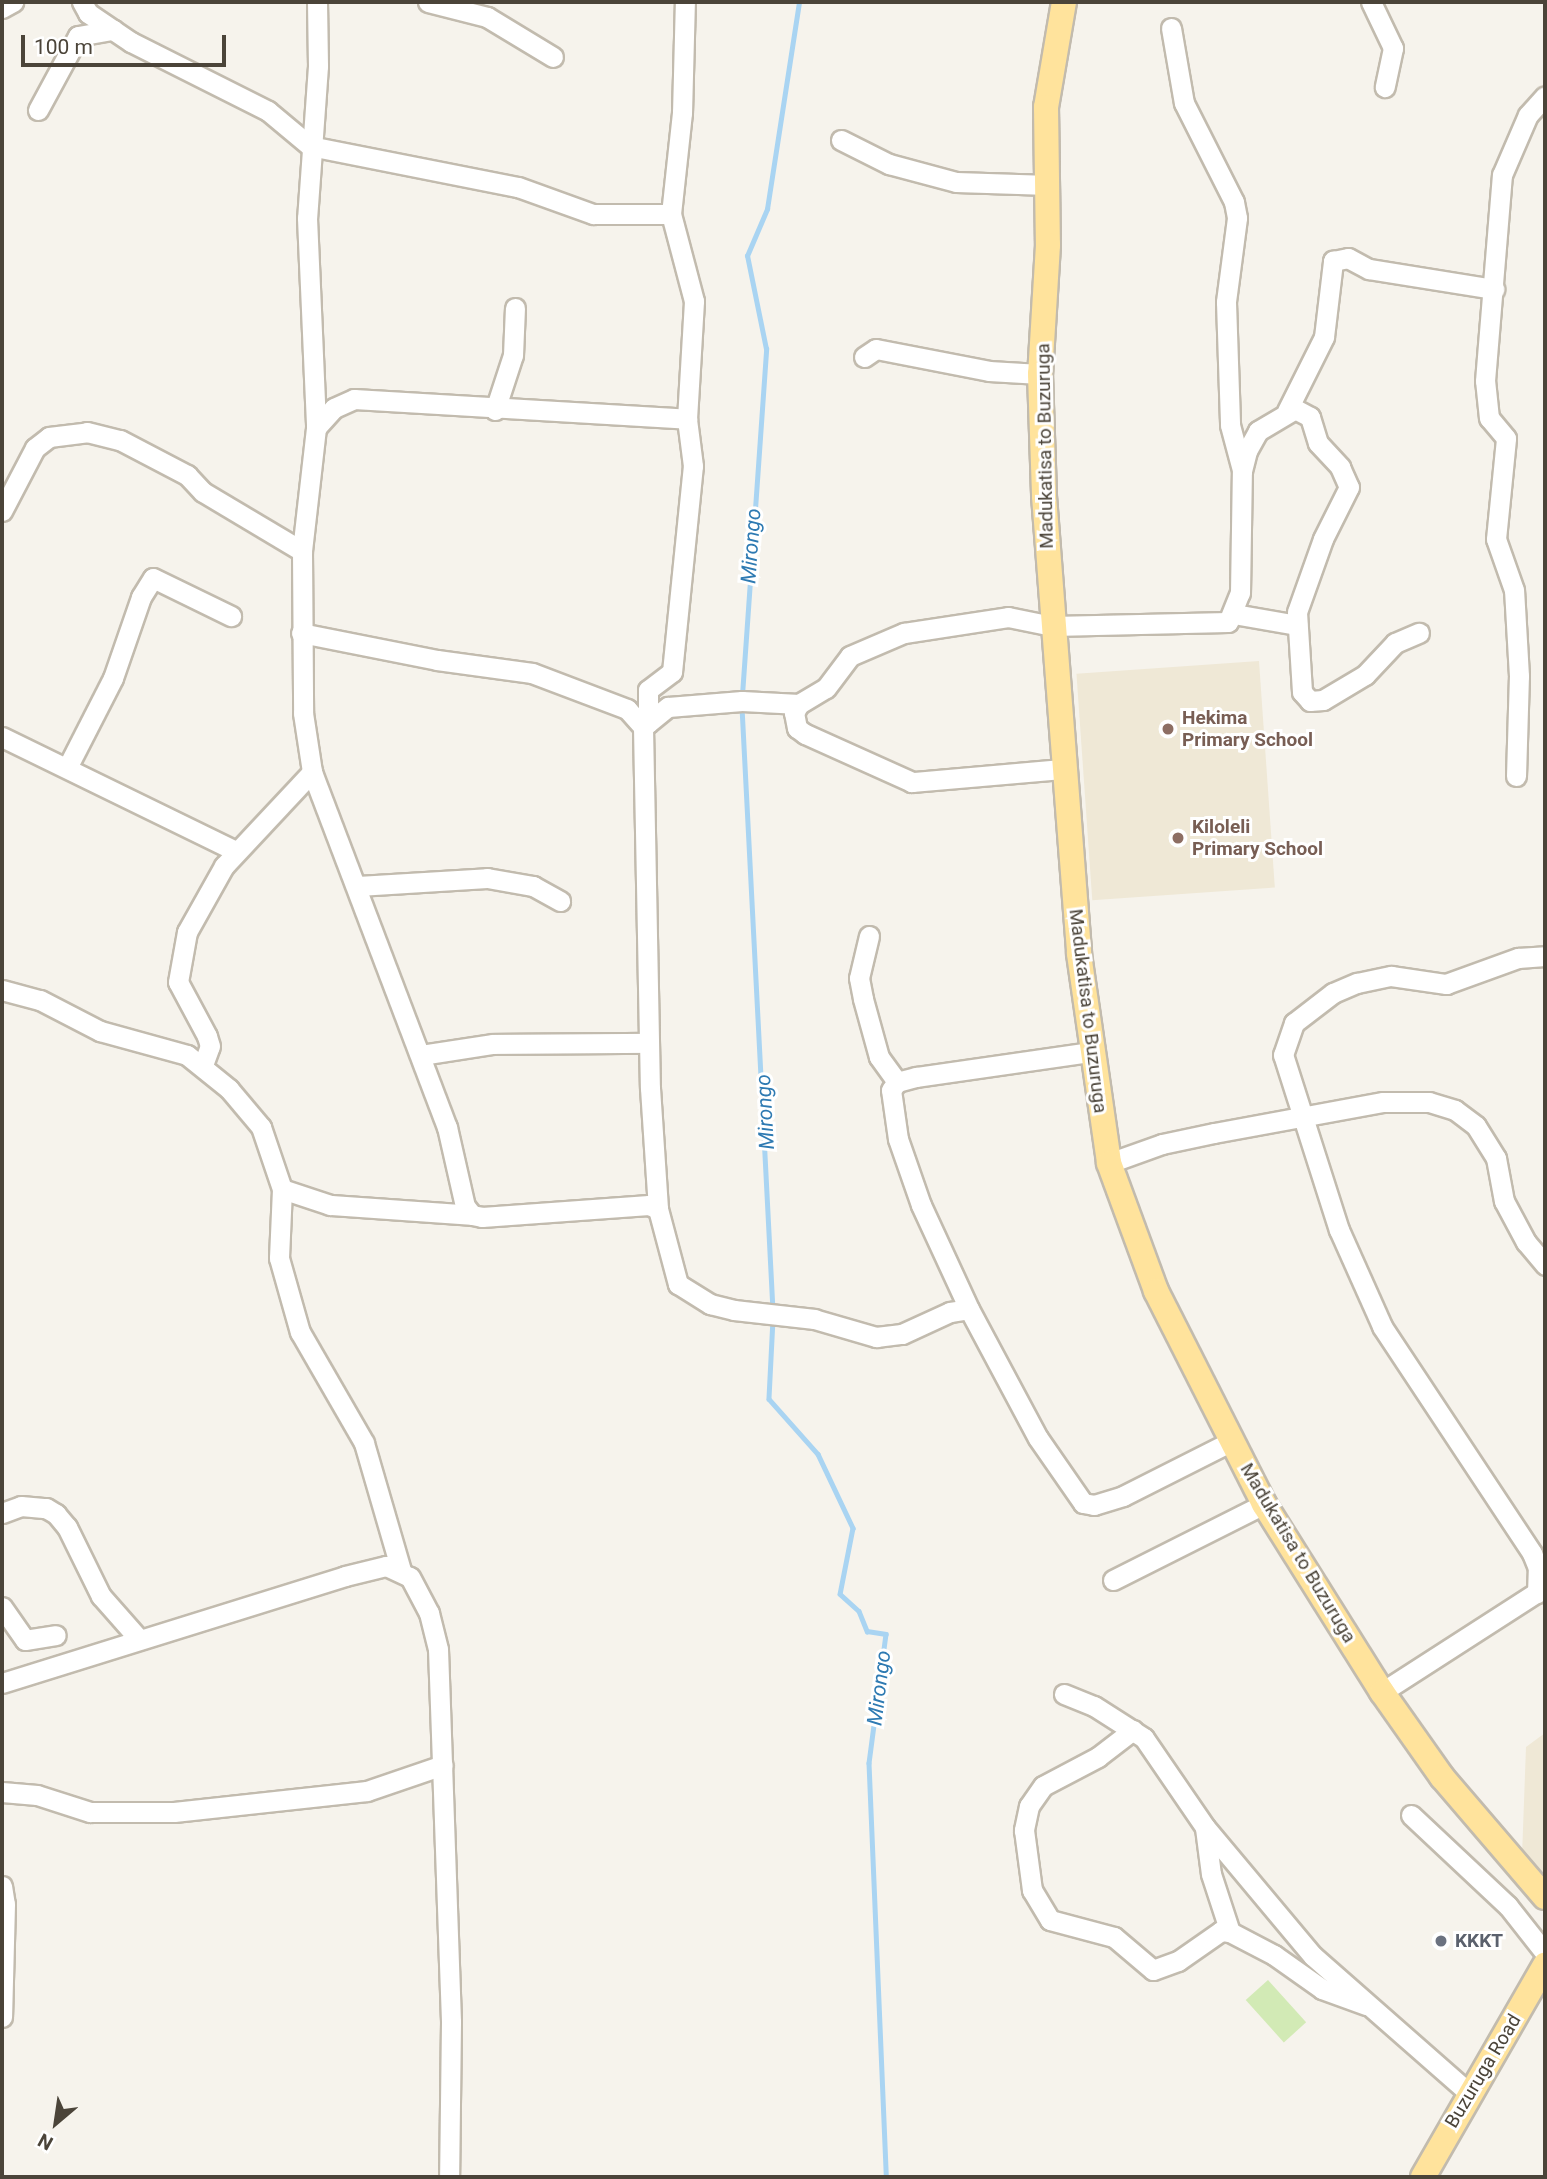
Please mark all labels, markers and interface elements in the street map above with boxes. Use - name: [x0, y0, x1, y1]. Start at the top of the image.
- scale bar: [24, 21, 229, 65]
- text: 100 m: [34, 35, 93, 59]
- street label: Madukatisa to Buzuruga: [1032, 343, 1058, 549]
- water label: Mirongo: [736, 508, 766, 584]
- place label: Hekima Primary School: [1182, 707, 1313, 751]
- marker: Hekima Primary School: [1160, 721, 1176, 737]
- place label: Kiloleli Primary School: [1192, 816, 1323, 860]
- marker: Kiloleli Primary School: [1170, 830, 1186, 846]
- street label: Madukatisa to Buzuruga: [1064, 908, 1112, 1114]
- water label: Mirongo: [750, 1074, 780, 1150]
- street label: Madukatisa to Buzuruga: [1235, 1459, 1361, 1647]
- water label: Mirongo: [862, 1649, 896, 1727]
- place label: KKKT: [1455, 1930, 1503, 1952]
- marker: KKKT: [1433, 1933, 1449, 1949]
- street label: Buzuruga Road: [1440, 2010, 1526, 2132]
- north arrow: [21, 2088, 91, 2158]
- text: N: [34, 2128, 57, 2155]

